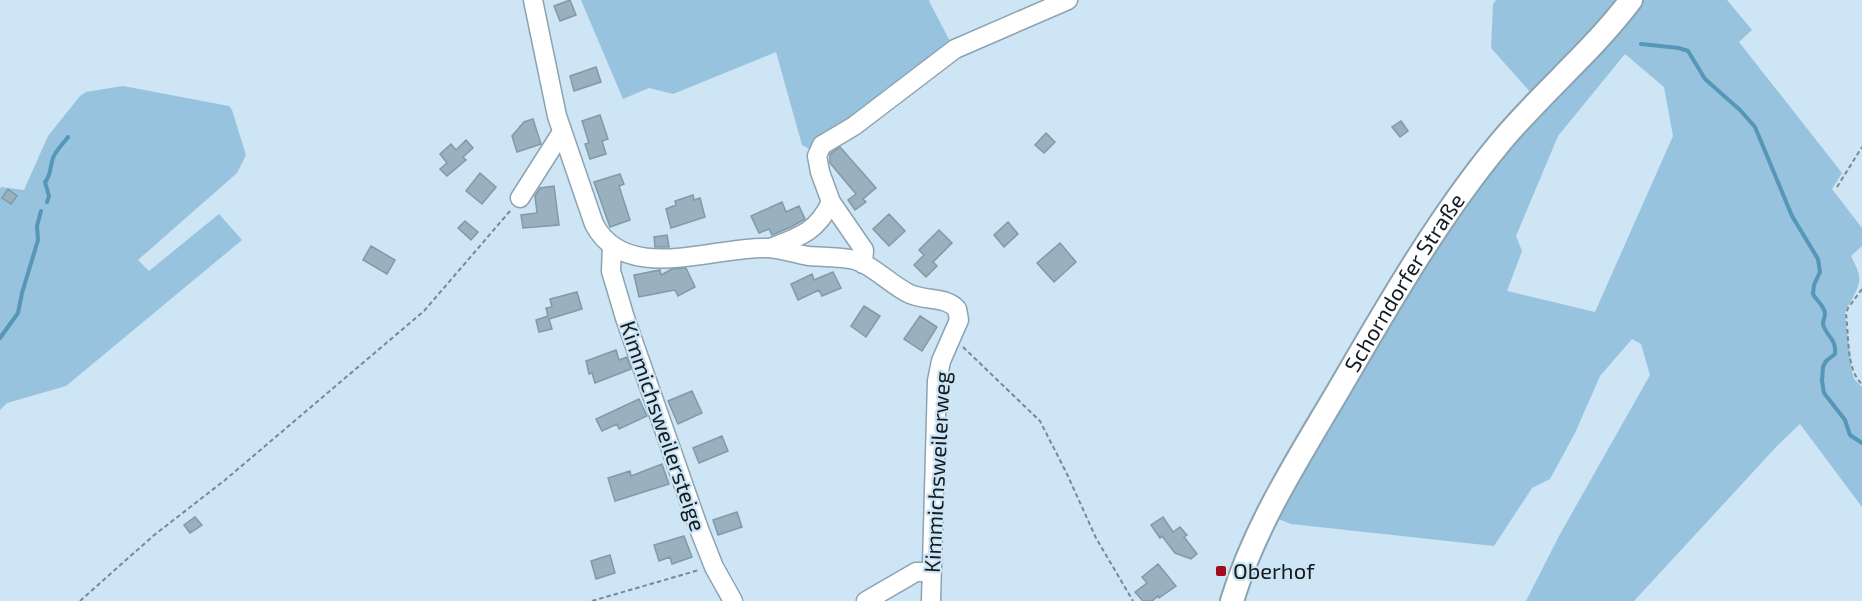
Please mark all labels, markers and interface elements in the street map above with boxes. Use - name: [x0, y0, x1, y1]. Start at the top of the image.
- street label: Schorndorfer Straße: [1338, 188, 1469, 376]
- street label: Kimmichsweilersteige: [616, 317, 712, 534]
- street label: Kimmichsweilerweg: [918, 370, 954, 573]
- place label: Oberhof: [1233, 557, 1315, 583]
- marker: Oberhof: [1214, 564, 1228, 578]

